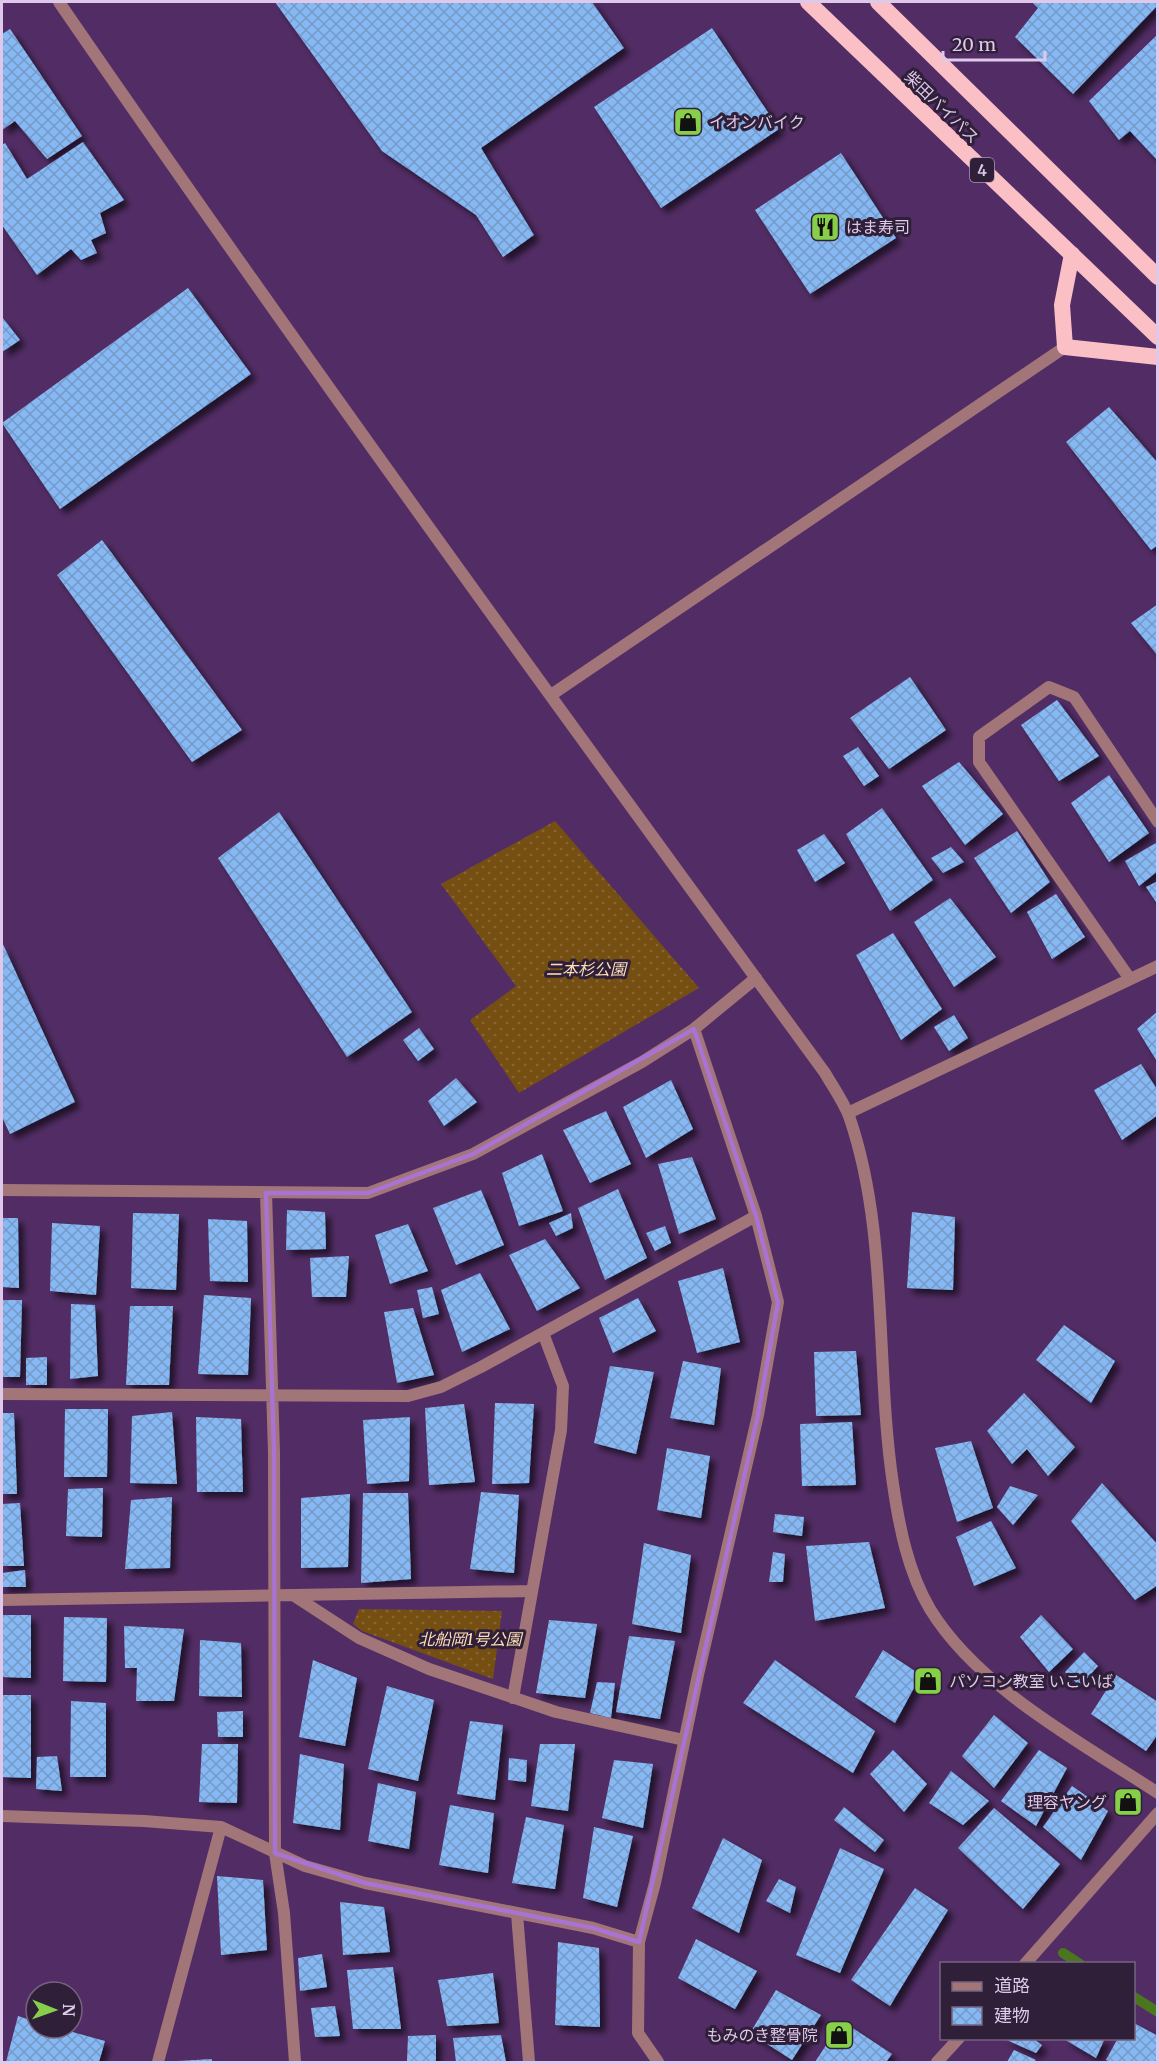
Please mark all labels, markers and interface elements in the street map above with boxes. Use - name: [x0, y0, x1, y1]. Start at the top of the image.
- scale bar: [943, 24, 1045, 62]
- text: 20 m: [952, 33, 996, 56]
- street label: 柴田バイパス: [901, 67, 983, 147]
- shop icon: イオンバイク: [672, 106, 704, 138]
- place label: イオンバイク: [709, 112, 805, 132]
- road number: 4: [970, 158, 994, 182]
- restaurant icon: はま寿司: [809, 211, 841, 243]
- place label: はま寿司: [846, 217, 910, 237]
- park label: 二本杉公園: [546, 959, 628, 979]
- park label: 北船岡1号公園: [419, 1629, 523, 1649]
- shop icon: パソコン教室 いこいば: [912, 1665, 944, 1697]
- place label: パソコン教室 いこいば: [949, 1671, 1113, 1691]
- shop icon: 理容ヤング: [1112, 1786, 1144, 1818]
- place label: 理容ヤング: [1027, 1792, 1107, 1812]
- legend: [940, 1962, 1135, 2040]
- text: 道路: [994, 1974, 1030, 1997]
- north arrow: [24, 1980, 84, 2040]
- text: N: [59, 2004, 79, 2017]
- text: 建物: [994, 2004, 1030, 2027]
- shop icon: もみのき整骨院: [823, 2019, 855, 2051]
- place label: もみのき整骨院: [706, 2025, 818, 2045]

